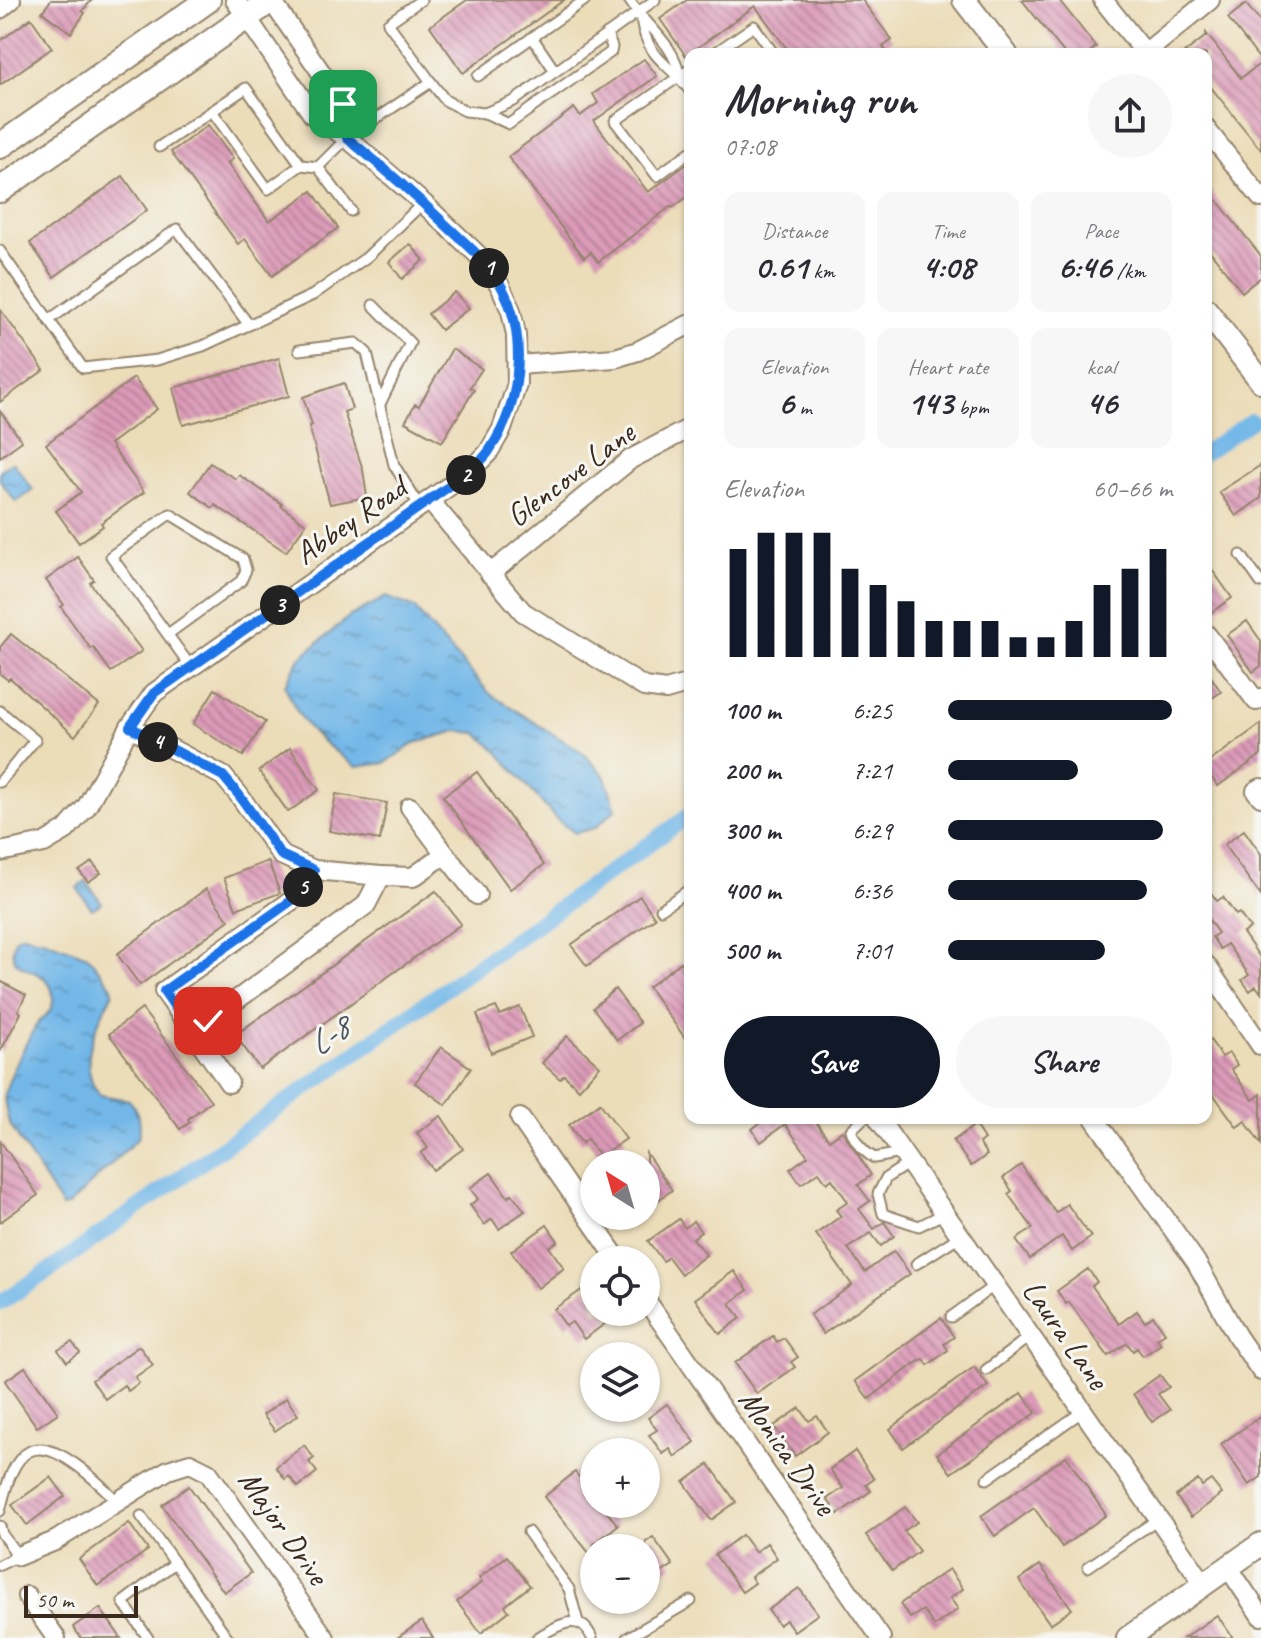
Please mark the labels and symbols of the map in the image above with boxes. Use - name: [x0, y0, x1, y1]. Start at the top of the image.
- pin: [309, 70, 377, 138]
- pin: 1: [469, 248, 509, 288]
- street label: Glencove Lane: [498, 411, 645, 536]
- pin: 2: [446, 455, 486, 495]
- street label: Abbey Road: [287, 465, 418, 574]
- pin: 3: [260, 585, 300, 625]
- pin: 4: [138, 722, 178, 762]
- pin: 5: [283, 867, 323, 907]
- pin: [174, 987, 242, 1055]
- water label: L-8: [299, 1002, 363, 1065]
- north arrow: [580, 1150, 660, 1230]
- street label: Laura Lane: [1013, 1272, 1120, 1399]
- street label: Monica Drive: [729, 1381, 847, 1525]
- street label: Major Drive: [229, 1462, 339, 1595]
- scale bar: [24, 1582, 138, 1618]

